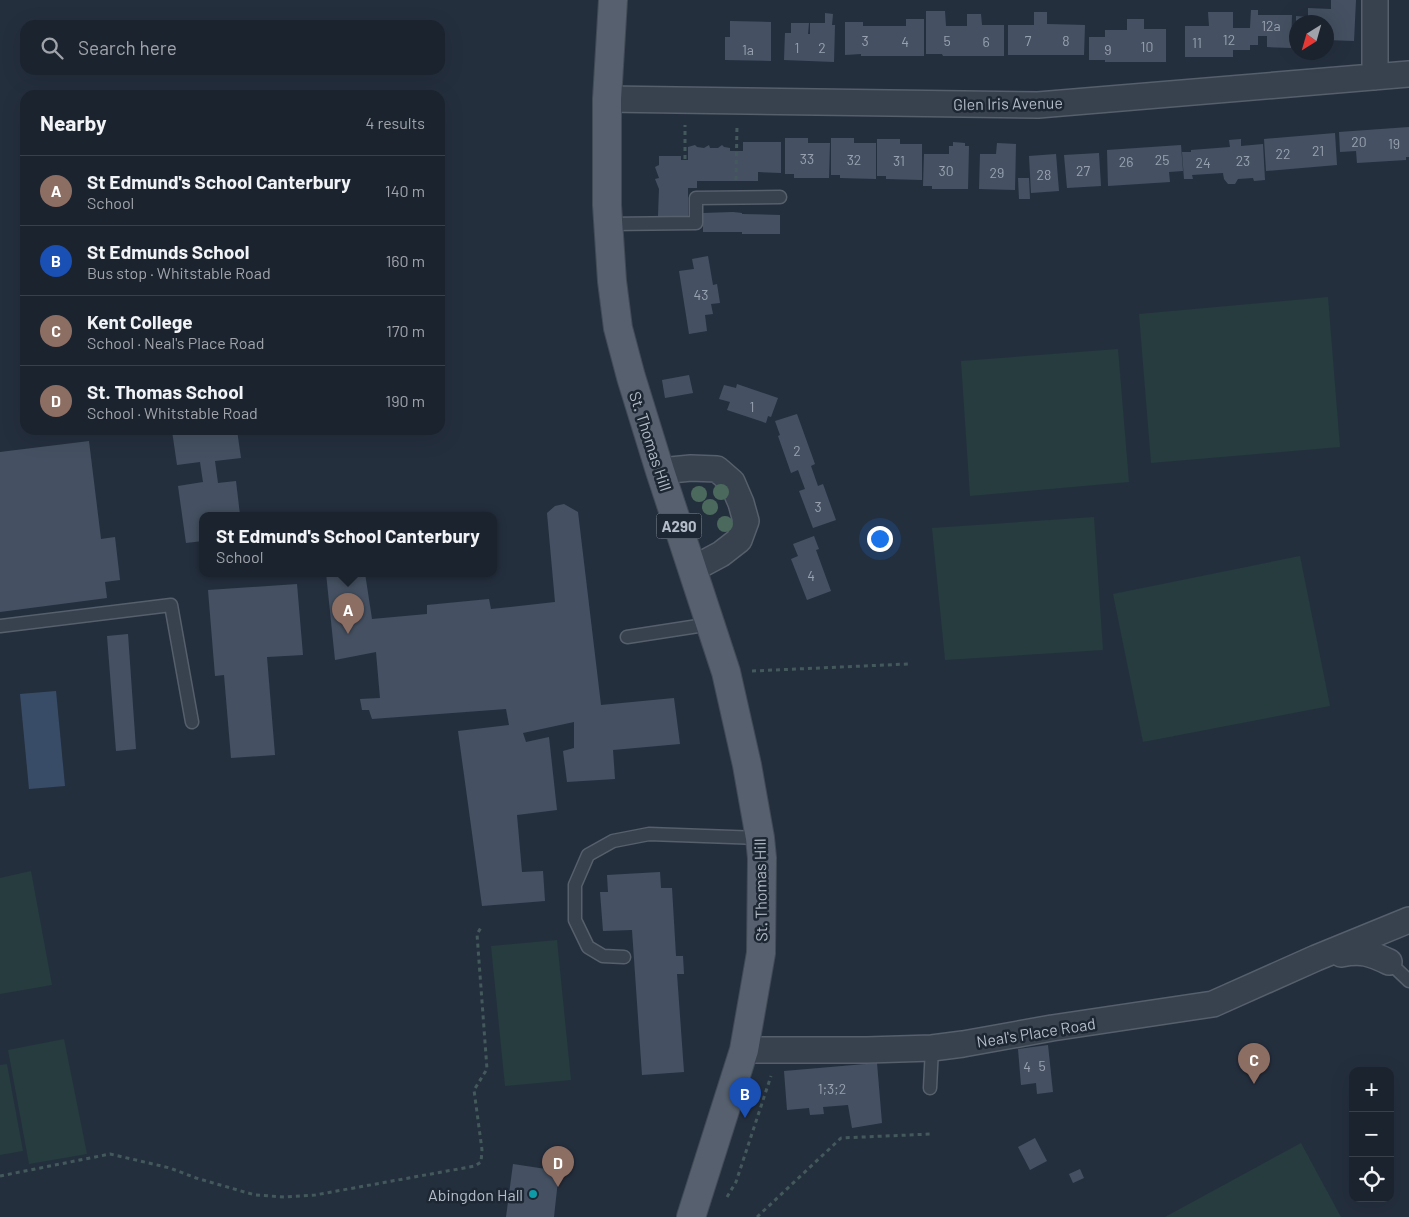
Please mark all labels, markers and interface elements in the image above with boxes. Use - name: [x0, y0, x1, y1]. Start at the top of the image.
- north arrow: [1289, 15, 1334, 60]
- house number: 12a: [1261, 17, 1281, 34]
- search box: [20, 20, 445, 75]
- house number: 12: [1223, 31, 1235, 48]
- house number: 3: [861, 32, 869, 49]
- house number: 5: [943, 32, 951, 49]
- house number: 7: [1025, 32, 1032, 49]
- house number: 8: [1062, 32, 1070, 49]
- house number: 4: [901, 33, 909, 50]
- house number: 6: [982, 33, 990, 50]
- icon: search: [38, 34, 66, 62]
- house number: 11: [1192, 34, 1202, 51]
- text: Search here: [78, 36, 177, 59]
- house number: 10: [1141, 38, 1153, 55]
- house number: 1: [795, 39, 799, 56]
- house number: 2: [818, 39, 826, 56]
- house number: 1a: [742, 41, 754, 58]
- house number: 9: [1104, 41, 1112, 58]
- street label: Glen Iris Avenue: [953, 93, 1063, 113]
- text: Nearby: [40, 110, 106, 135]
- text: 4 results: [365, 113, 425, 132]
- house number: 20: [1351, 133, 1367, 150]
- house number: 19: [1388, 135, 1400, 152]
- house number: 21: [1312, 142, 1324, 159]
- house number: 22: [1275, 145, 1291, 162]
- house number: 33: [800, 150, 814, 167]
- house number: 32: [847, 151, 861, 168]
- house number: 25: [1155, 151, 1169, 168]
- house number: 31: [893, 152, 905, 169]
- house number: 23: [1236, 152, 1250, 169]
- house number: 26: [1119, 153, 1133, 170]
- house number: 24: [1195, 154, 1211, 171]
- house number: 30: [938, 162, 954, 179]
- house number: 27: [1076, 162, 1090, 179]
- house number: 29: [990, 164, 1004, 181]
- house number: 28: [1037, 166, 1051, 183]
- text: St Edmund's School Canterbury: [87, 170, 351, 193]
- text: A: [51, 181, 61, 200]
- text: 140 m: [385, 181, 425, 200]
- text: School: [87, 193, 134, 212]
- text: St Edmunds School: [87, 240, 249, 263]
- text: B: [51, 251, 61, 270]
- text: 160 m: [386, 251, 425, 270]
- text: Bus stop · Whitstable Road: [87, 263, 271, 282]
- house number: 43: [694, 286, 708, 303]
- text: Kent College: [87, 310, 193, 333]
- text: C: [51, 321, 61, 340]
- text: 170 m: [386, 321, 425, 340]
- text: School · Neal's Place Road: [87, 333, 264, 352]
- text: St. Thomas School: [87, 380, 243, 403]
- street label: St. Thomas Hill: [626, 389, 676, 493]
- text: D: [51, 391, 61, 410]
- text: 190 m: [386, 391, 425, 410]
- house number: 1: [750, 398, 754, 415]
- text: School · Whitstable Road: [87, 403, 258, 422]
- house number: 2: [793, 442, 801, 459]
- house number: 3: [814, 498, 822, 515]
- popup: [199, 512, 497, 577]
- road number: A290: [656, 514, 702, 538]
- text: St Edmund's School Canterbury: [216, 524, 480, 547]
- your location: [867, 526, 893, 552]
- text: School: [216, 547, 263, 566]
- house number: 4: [807, 567, 815, 584]
- pin: A: [332, 593, 364, 634]
- street label: St. Thomas Hill: [750, 838, 770, 942]
- street label: Neal's Place Road: [975, 1013, 1097, 1051]
- pin: C: [1238, 1043, 1270, 1084]
- house number: 5: [1038, 1057, 1046, 1074]
- house number: 4: [1023, 1058, 1031, 1075]
- map controls: [1349, 1067, 1394, 1202]
- button: +: [1349, 1067, 1394, 1112]
- pin: B: [729, 1077, 761, 1118]
- house number: 1;3;2: [818, 1080, 846, 1097]
- button: −: [1349, 1112, 1394, 1157]
- pin: D: [542, 1146, 574, 1187]
- button: locate: [1349, 1157, 1394, 1202]
- place label: Abingdon Hall: [428, 1185, 523, 1204]
- marker: Abingdon Hall: [527, 1188, 539, 1200]

